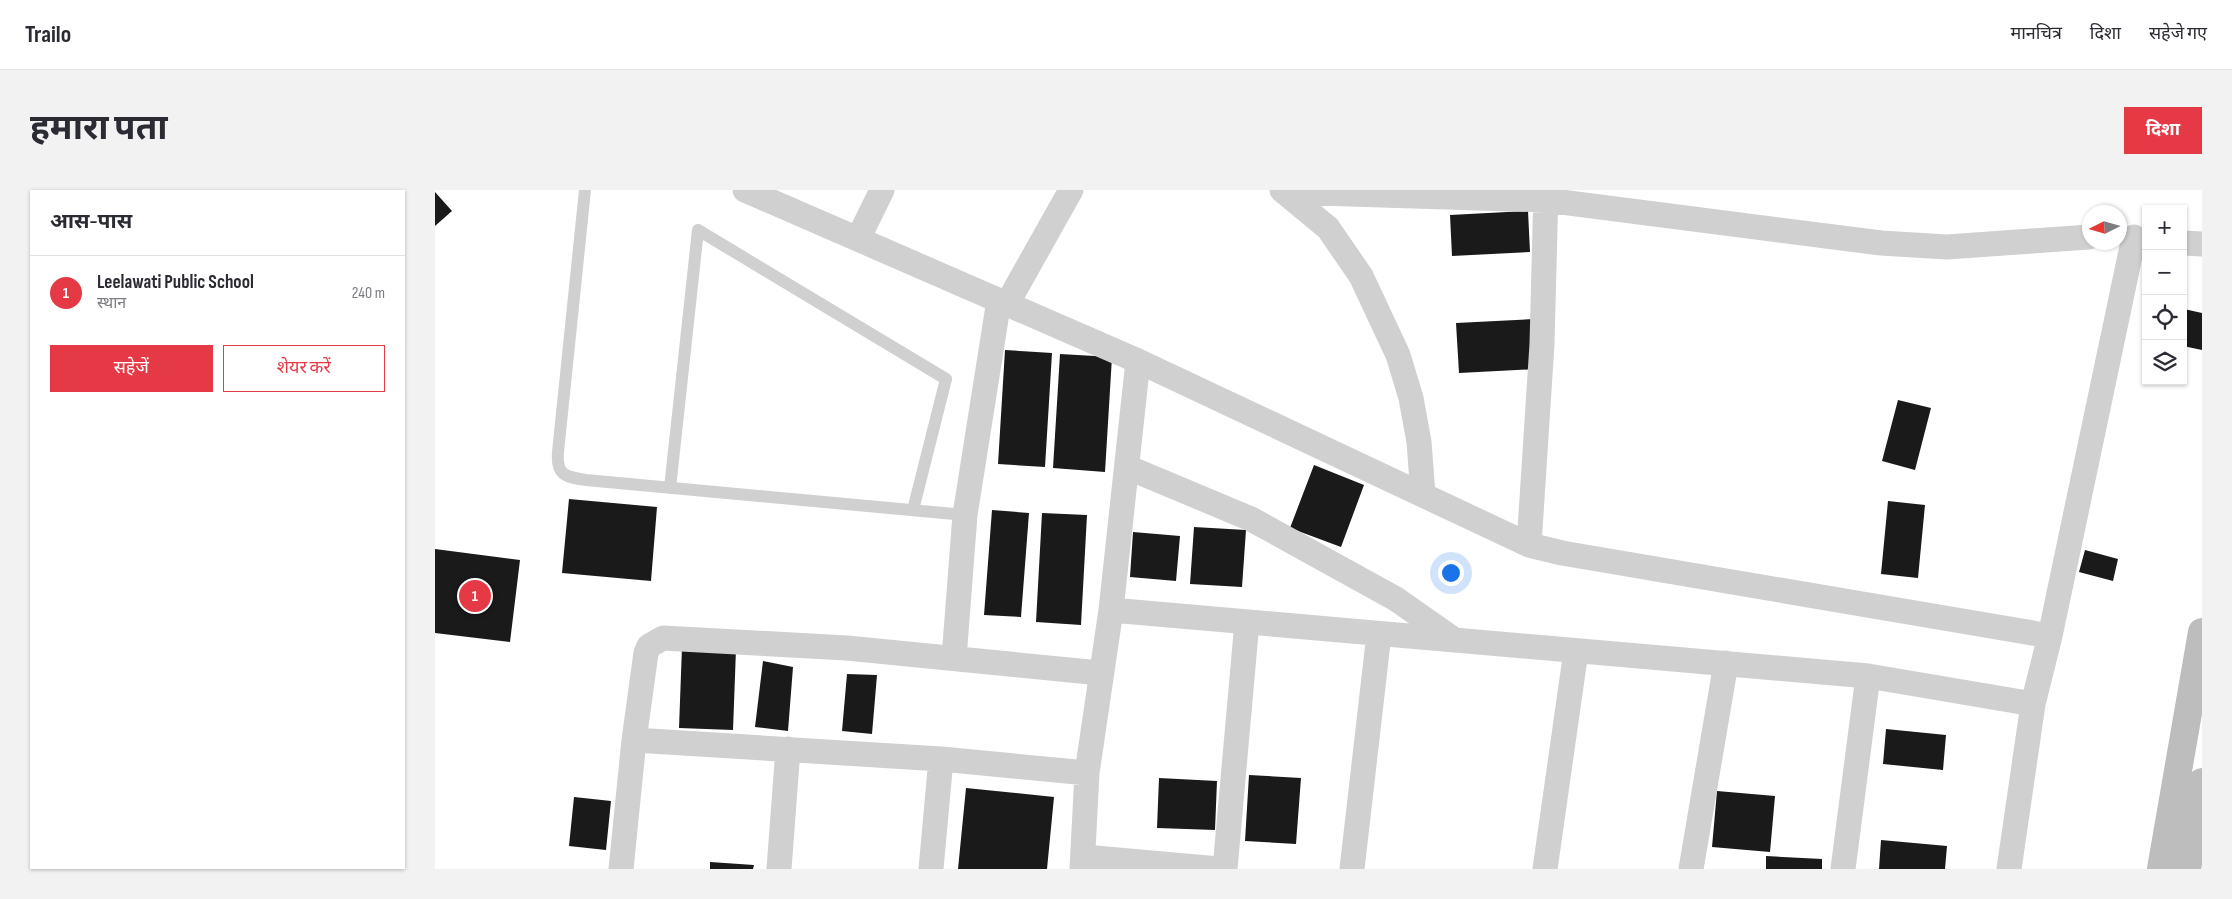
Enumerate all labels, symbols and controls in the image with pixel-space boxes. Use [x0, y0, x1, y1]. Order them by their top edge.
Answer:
text: Trailo [25, 20, 71, 49]
text: मानचित्र [2010, 23, 2062, 44]
text: दिशा [2090, 23, 2121, 44]
text: सहेजे गए [2149, 23, 2207, 44]
text: हमारा पता [30, 107, 168, 150]
button: दिशा [2124, 107, 2202, 154]
north arrow [2082, 205, 2127, 250]
map controls [2142, 205, 2187, 385]
button: + [2142, 205, 2187, 250]
text: आस-पास [50, 209, 132, 234]
button: − [2142, 250, 2187, 295]
text: Leelawati Public School [97, 271, 254, 294]
text: 1 [63, 284, 69, 303]
text: 240 m [352, 284, 385, 303]
text: स्थान [97, 294, 126, 313]
button: locate [2142, 295, 2187, 340]
button: layers [2142, 340, 2187, 385]
button: सहेजें [50, 345, 213, 392]
button: शेयर करें [223, 345, 385, 392]
your location [1438, 560, 1464, 586]
pin: 1 [459, 577, 491, 615]

